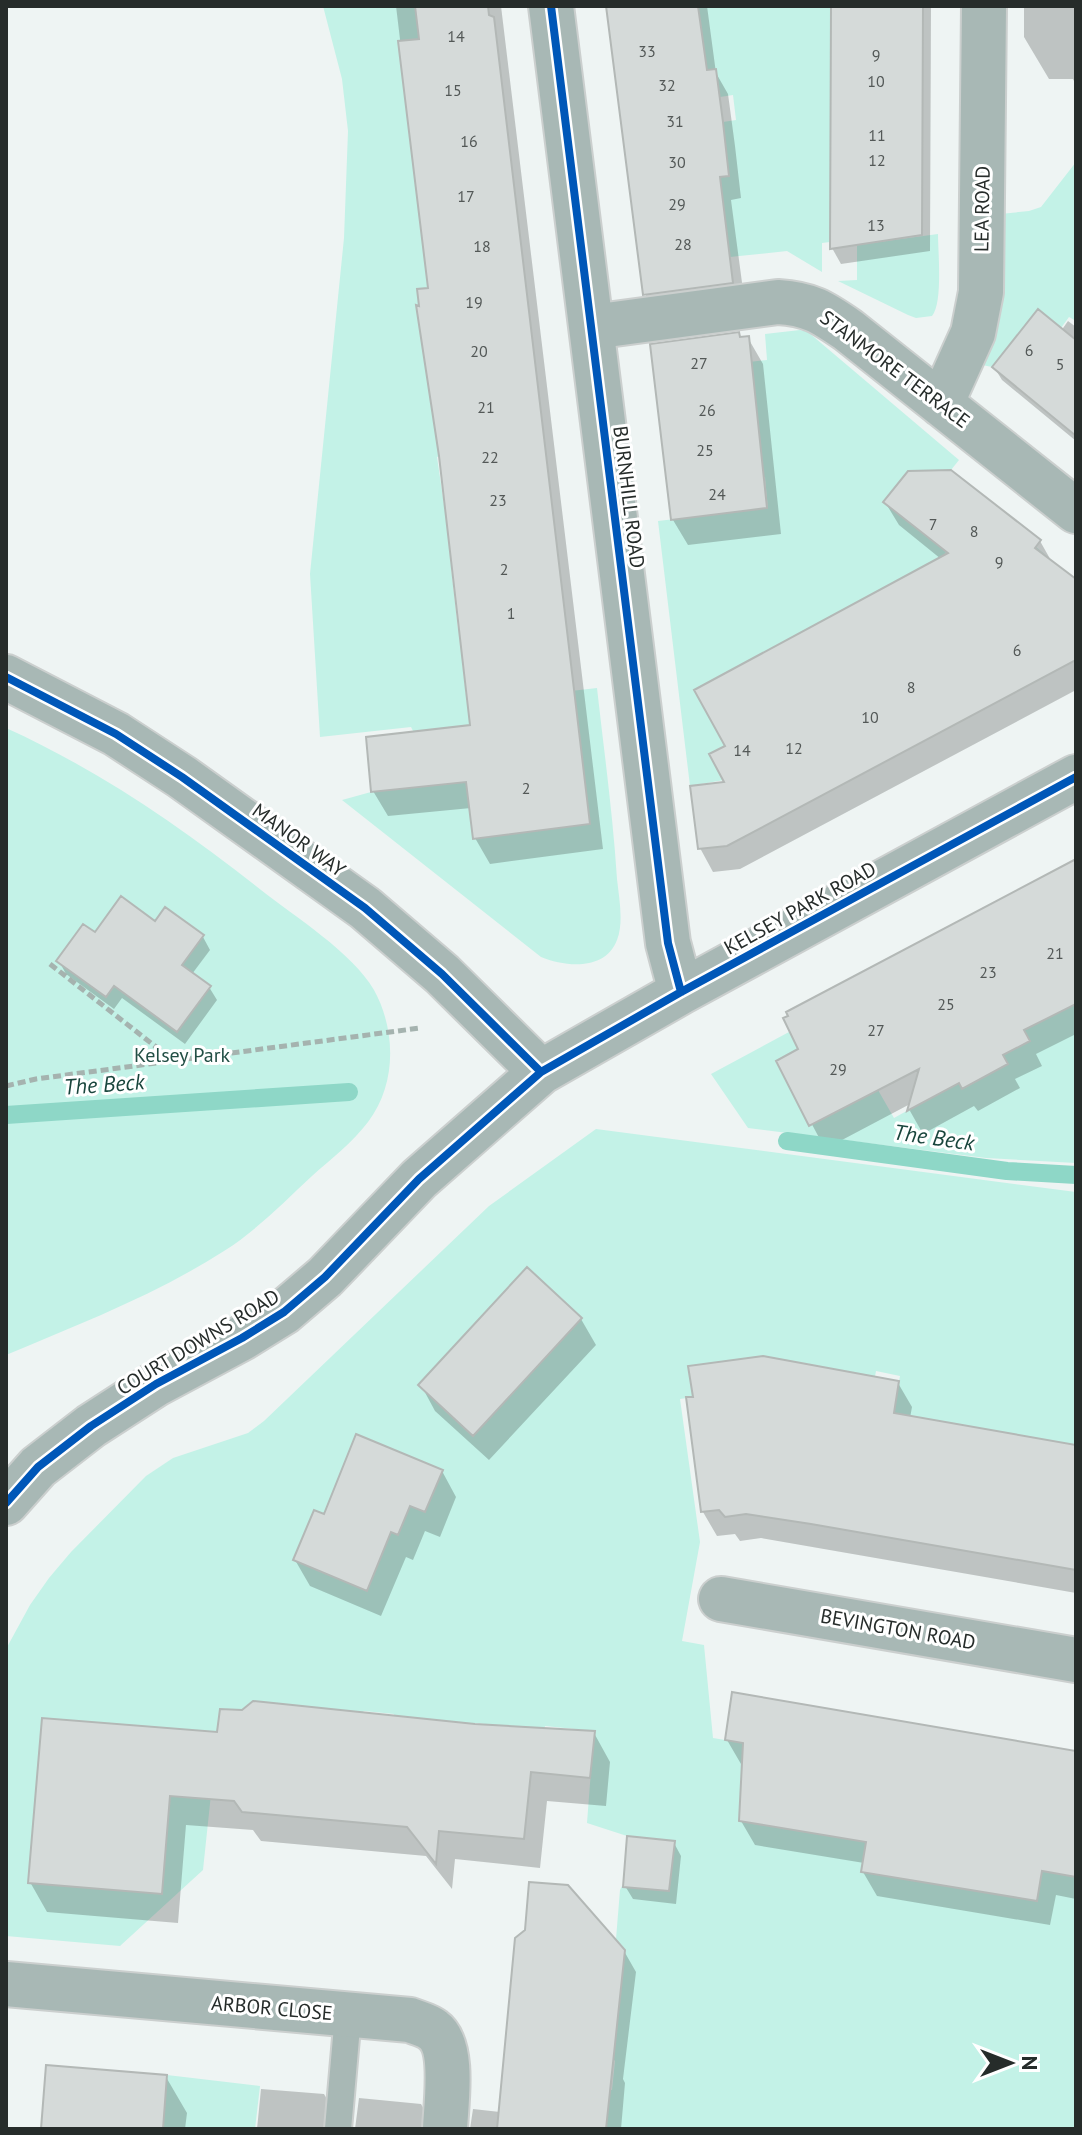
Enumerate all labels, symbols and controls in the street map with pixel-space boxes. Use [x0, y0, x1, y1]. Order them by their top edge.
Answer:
house number: 14 [447, 26, 465, 46]
house number: 33 [638, 41, 656, 61]
house number: 9 [872, 45, 880, 65]
house number: 10 [867, 71, 885, 91]
house number: 32 [658, 75, 676, 95]
house number: 15 [444, 80, 462, 100]
house number: 31 [666, 111, 684, 131]
house number: 11 [868, 125, 886, 145]
house number: 16 [460, 131, 478, 151]
house number: 12 [868, 150, 886, 170]
house number: 30 [668, 152, 686, 172]
street label: LEA ROAD [968, 166, 996, 252]
house number: 17 [457, 186, 475, 206]
house number: 29 [668, 194, 686, 214]
house number: 13 [867, 215, 885, 235]
house number: 28 [674, 234, 692, 254]
house number: 18 [473, 236, 491, 256]
house number: 19 [465, 292, 483, 312]
street label: STANMORE TERRACE [815, 304, 975, 434]
house number: 6 [1025, 340, 1033, 360]
house number: 20 [470, 341, 488, 361]
house number: 27 [690, 353, 708, 373]
house number: 5 [1056, 354, 1064, 374]
house number: 21 [477, 397, 495, 417]
house number: 26 [698, 400, 716, 420]
street label: BURNHILL ROAD [607, 424, 651, 570]
house number: 25 [696, 440, 714, 460]
house number: 22 [481, 447, 499, 467]
house number: 24 [708, 484, 726, 504]
house number: 23 [489, 490, 507, 510]
house number: 7 [929, 514, 937, 534]
house number: 8 [970, 521, 978, 541]
house number: 9 [995, 552, 1003, 572]
house number: 2 [500, 559, 508, 579]
house number: 1 [507, 603, 515, 623]
house number: 6 [1013, 640, 1021, 660]
house number: 8 [907, 677, 915, 697]
house number: 10 [861, 707, 879, 727]
house number: 12 [785, 738, 803, 758]
house number: 14 [733, 740, 751, 760]
house number: 2 [522, 778, 530, 798]
street label: MANOR WAY [247, 797, 351, 883]
street label: KELSEY PARK ROAD [719, 855, 881, 961]
house number: 21 [1046, 943, 1064, 963]
house number: 23 [979, 962, 997, 982]
house number: 25 [937, 994, 955, 1014]
house number: 27 [867, 1020, 885, 1040]
park label: Kelsey Park [134, 1042, 230, 1068]
house number: 29 [829, 1059, 847, 1079]
water label: The Beck [63, 1067, 146, 1101]
water label: The Beck [892, 1118, 977, 1157]
street label: COURT DOWNS ROAD [112, 1283, 284, 1401]
street label: BEVINGTON ROAD [818, 1603, 978, 1655]
street label: ARBOR CLOSE [210, 1990, 334, 2026]
north arrow [970, 2023, 1050, 2103]
text: N [1016, 2056, 1044, 2070]

